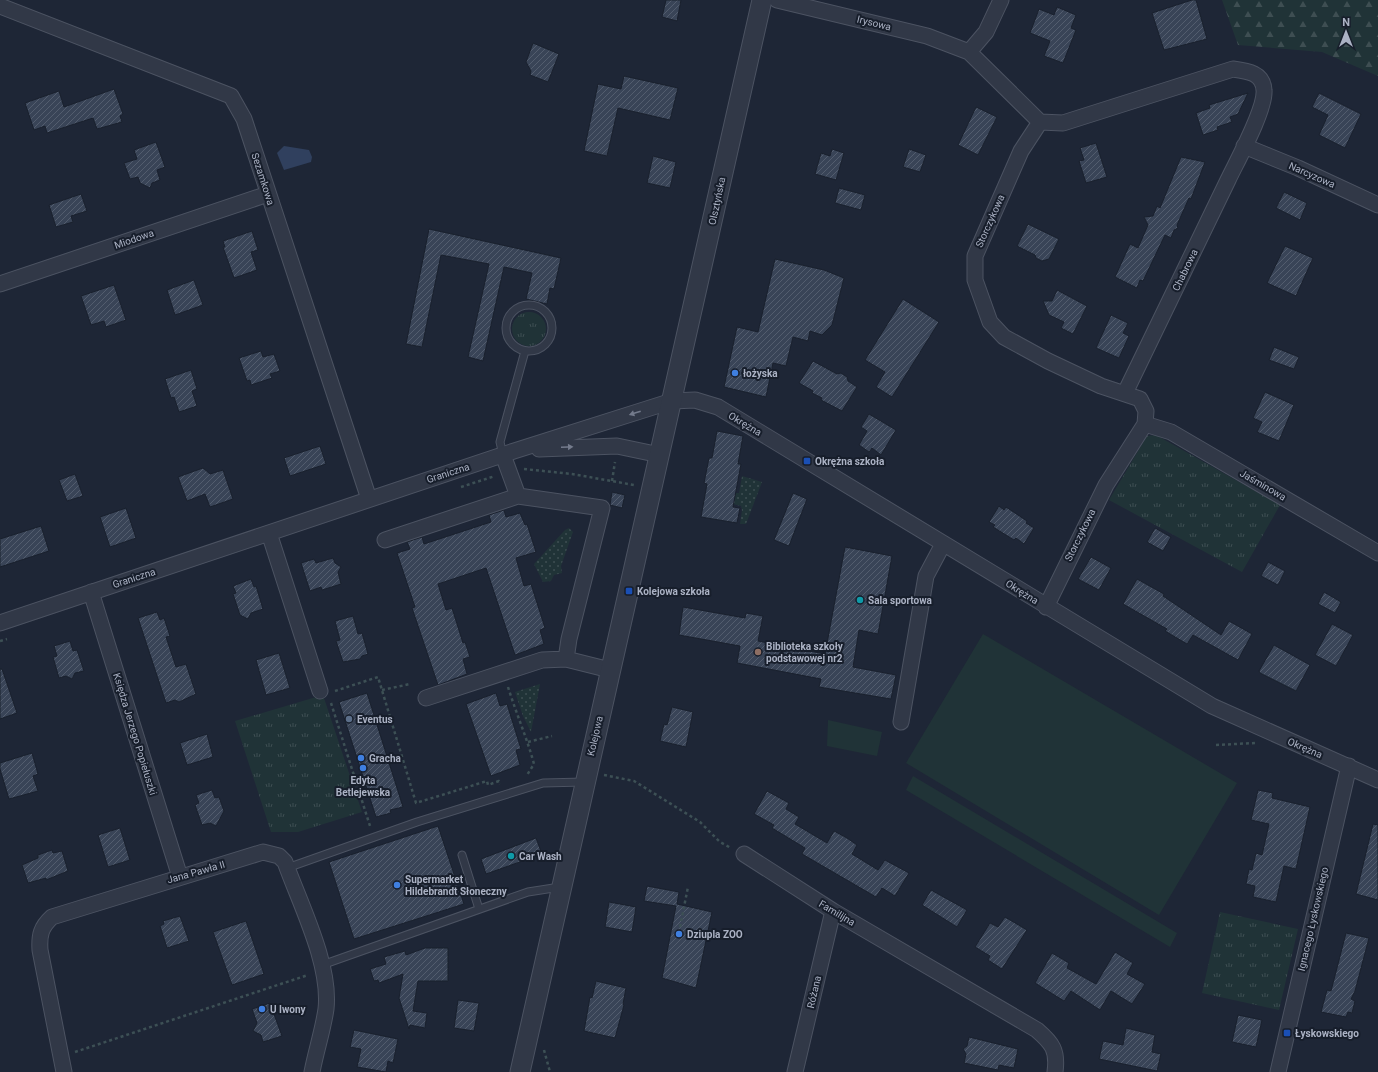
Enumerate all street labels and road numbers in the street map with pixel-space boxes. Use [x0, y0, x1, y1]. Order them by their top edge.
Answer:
street label: Irysowa [856, 13, 892, 33]
street label: Sezamkowa [249, 152, 277, 206]
street label: Narcyzowa [1287, 160, 1337, 190]
street label: Olsztyńska [707, 176, 727, 226]
street label: Storczykowa [973, 193, 1007, 249]
street label: Miodowa [113, 227, 155, 251]
street label: Chabrowa [1170, 247, 1200, 293]
street label: Okrężna [727, 410, 763, 438]
street label: Graniczna [425, 461, 471, 485]
street label: Jaśminowa [1238, 467, 1288, 503]
street label: Storczykowa [1063, 507, 1097, 563]
street label: Graniczna [111, 566, 157, 590]
street label: Okrężna [1004, 578, 1040, 606]
street label: Księdza Jerzego Popiełuszki [111, 672, 159, 796]
street label: Kolejowa [585, 715, 605, 757]
street label: Okrężna [1286, 736, 1324, 760]
street label: Jana Pawła II [166, 858, 226, 886]
street label: Ignacego Łyskowskiego [1296, 866, 1330, 972]
street label: Familijna [817, 898, 857, 928]
street label: Różana [805, 975, 823, 1009]

